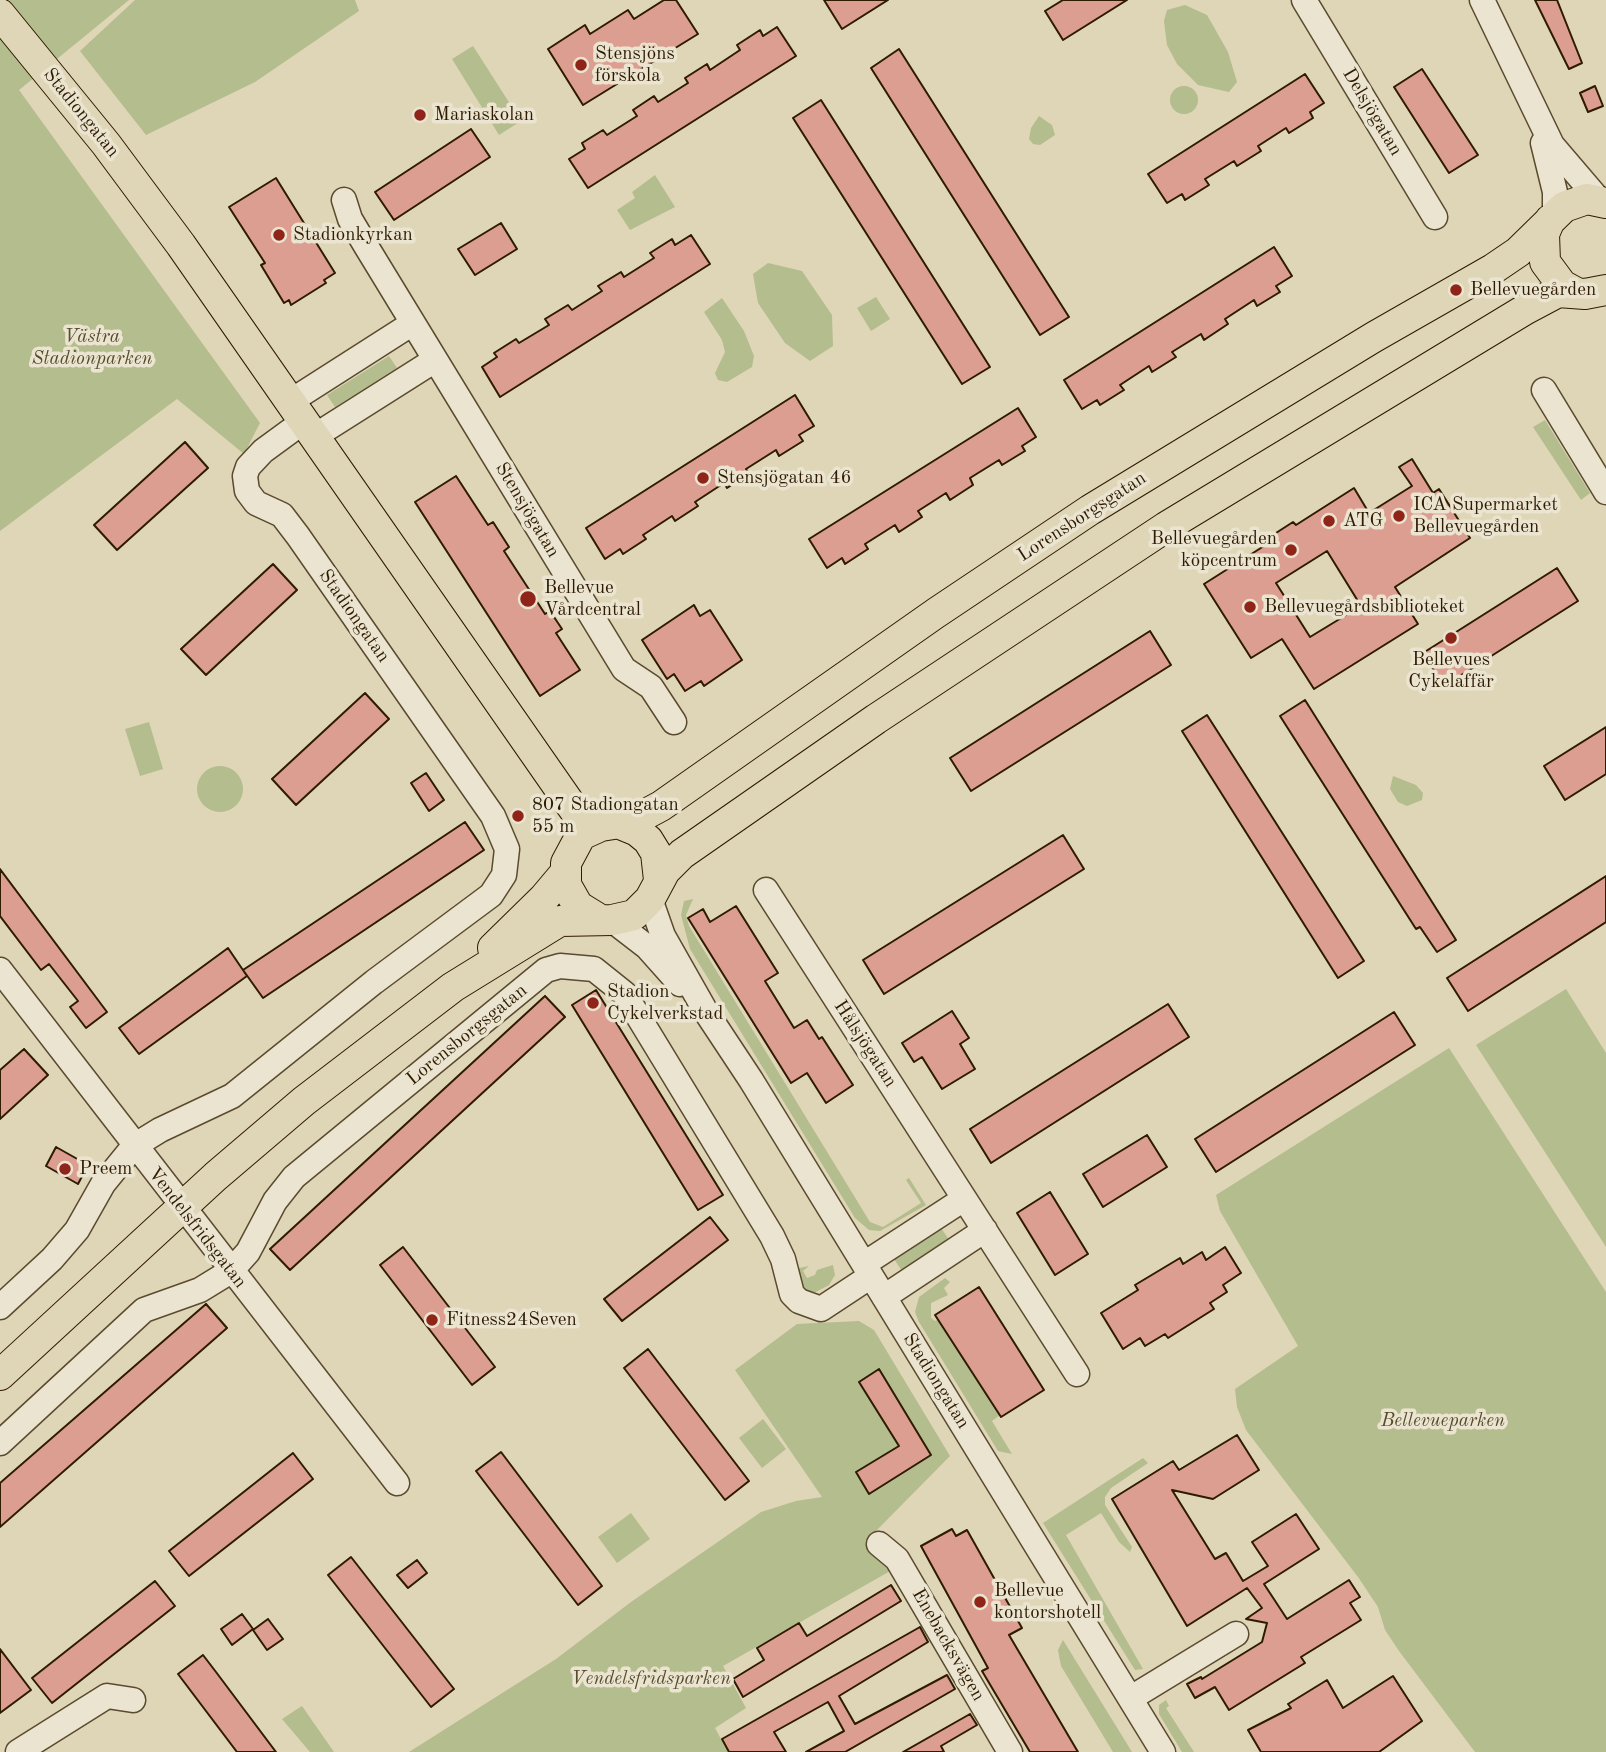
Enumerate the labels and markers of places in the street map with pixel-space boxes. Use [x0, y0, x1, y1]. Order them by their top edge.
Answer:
place label: Stensjöns förskola [595, 43, 675, 87]
marker: Stensjöns förskola [573, 57, 589, 73]
place label: Mariaskolan [434, 104, 534, 126]
marker: Mariaskolan [412, 107, 428, 123]
place label: Stadionkyrkan [293, 224, 413, 246]
marker: Stadionkyrkan [271, 227, 287, 243]
place label: Bellevuegården [1470, 279, 1596, 301]
marker: Bellevuegården [1448, 282, 1464, 298]
place label: Stensjögatan 46 [717, 467, 851, 489]
marker: Stensjögatan 46 [695, 470, 711, 486]
place label: ICA Supermarket Bellevuegården [1413, 494, 1558, 538]
marker: ICA Supermarket Bellevuegården [1391, 508, 1407, 524]
place label: ATG [1343, 510, 1383, 532]
marker: ATG [1321, 513, 1337, 529]
place label: Bellevuegården köpcentrum [1151, 528, 1277, 572]
marker: Bellevuegården köpcentrum [1283, 542, 1299, 558]
place label: Bellevue Vårdcentral [544, 577, 641, 621]
marker: Bellevue Vårdcentral [518, 589, 538, 609]
place label: Bellevuegårdsbiblioteket [1264, 596, 1464, 618]
marker: Bellevuegårdsbiblioteket [1242, 599, 1258, 615]
marker: Bellevues Cykelaffär [1443, 630, 1459, 646]
place label: Bellevues Cykelaffär [1408, 649, 1494, 693]
place label: 807 Stadiongatan 55 m [532, 794, 679, 838]
marker: 807 Stadiongatan 55 m [510, 808, 526, 824]
place label: Stadion Cykelverkstad [607, 981, 723, 1025]
marker: Stadion Cykelverkstad [585, 995, 601, 1011]
place label: Preem [79, 1158, 132, 1180]
marker: Preem [57, 1161, 73, 1177]
place label: Fitness24Seven [446, 1309, 577, 1331]
marker: Fitness24Seven [424, 1312, 440, 1328]
place label: Bellevue kontorshotell [994, 1580, 1101, 1624]
marker: Bellevue kontorshotell [972, 1594, 988, 1610]

